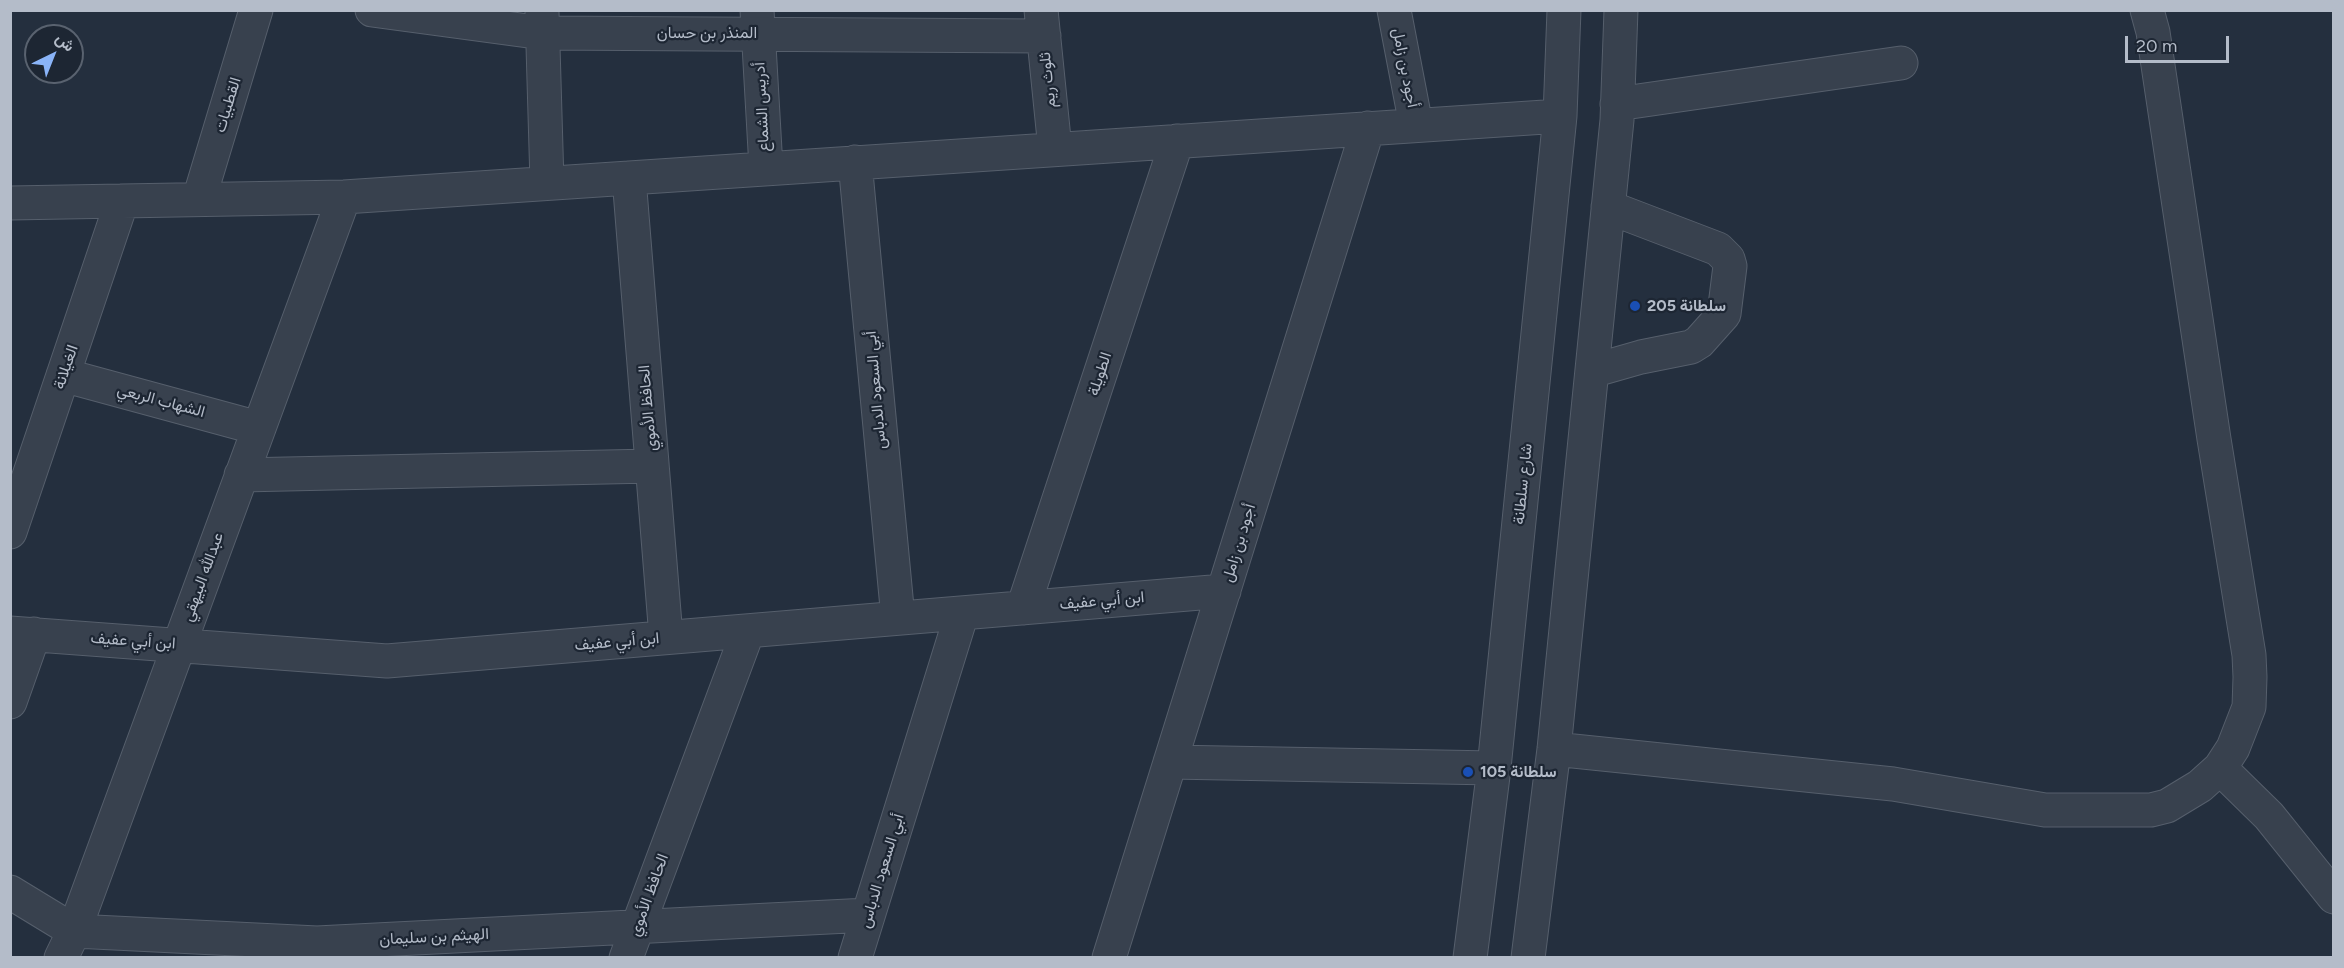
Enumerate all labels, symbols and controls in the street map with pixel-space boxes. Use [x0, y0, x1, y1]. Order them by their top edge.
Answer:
street label: المنذر بن حسان [657, 23, 757, 43]
north arrow [24, 24, 84, 84]
scale bar [2128, 24, 2232, 62]
street label: أجود بن زامل [1388, 27, 1422, 109]
text: ش [52, 28, 79, 55]
text: 20 m [2136, 35, 2177, 57]
street label: ثلوث ريم [1036, 51, 1060, 109]
street label: أدريس الشماع [750, 62, 774, 152]
street label: القطبيات [211, 75, 245, 135]
place label: سلطانة 205 [1647, 296, 1726, 316]
marker: سلطانة 205 [1628, 299, 1642, 313]
street label: أبي السعود الدباس [861, 330, 891, 450]
street label: الغيلانة [49, 342, 83, 392]
street label: الطويلة [1084, 350, 1116, 398]
street label: الحافظ الأموي [635, 364, 661, 452]
street label: الشهاب الربعي [115, 380, 207, 422]
street label: شارع سلطانة [1509, 442, 1537, 526]
street label: أجود بن زامل [1218, 502, 1260, 584]
street label: عبدالله البيهقي [178, 530, 228, 624]
street label: ابن أبي عفيف [1059, 588, 1145, 614]
street label: ابن أبي عفيف [90, 628, 176, 654]
street label: ابن أبي عفيف [574, 629, 660, 655]
place label: سلطانة 105 [1480, 762, 1557, 782]
marker: سلطانة 105 [1461, 765, 1475, 779]
street label: أبي السعود الدباس [855, 811, 909, 931]
street label: الحافظ الأموي [625, 851, 673, 939]
street label: الهيثم بن سليمان [379, 925, 489, 949]

